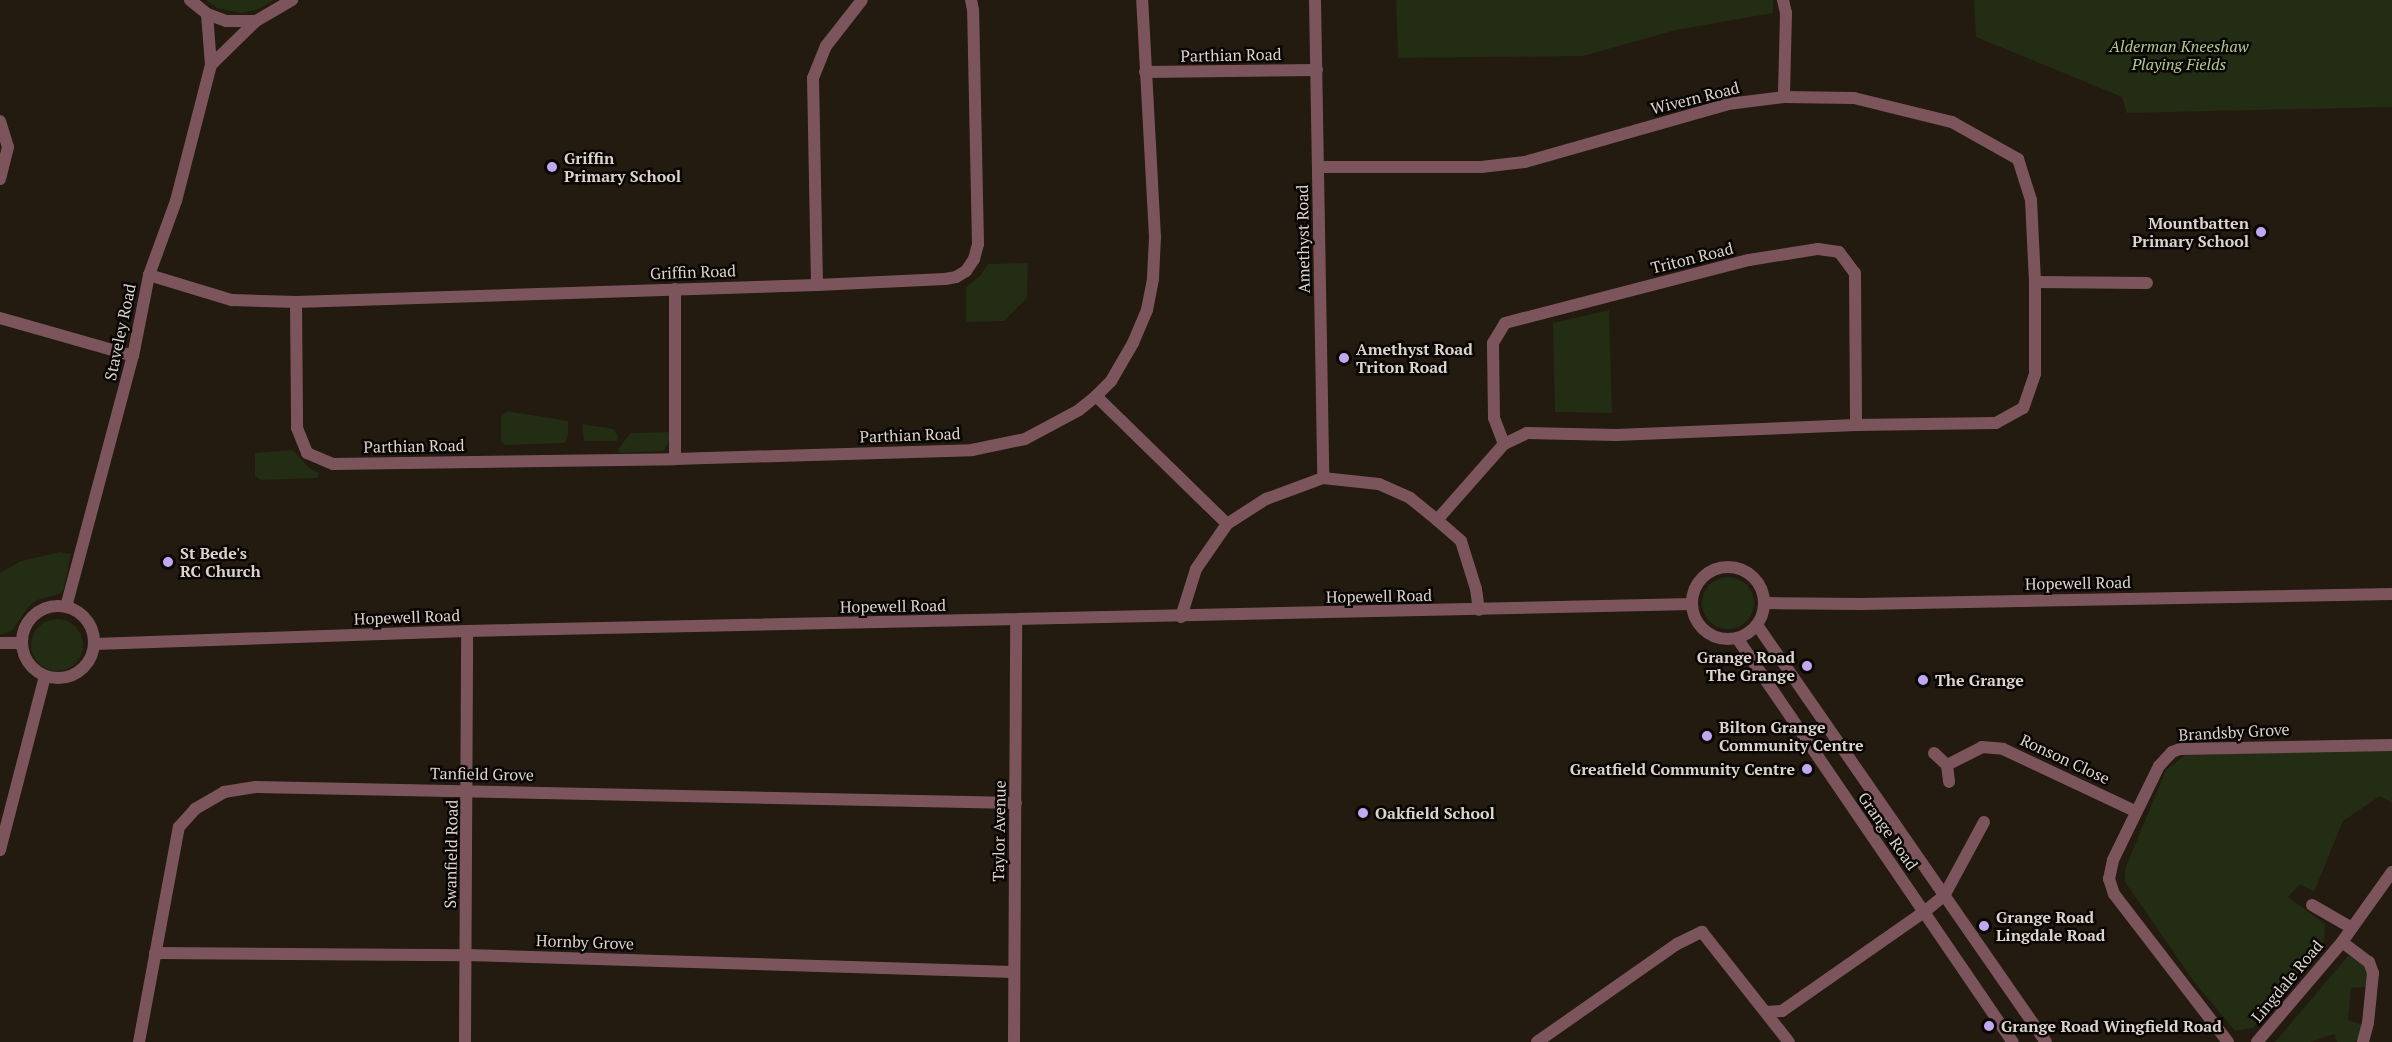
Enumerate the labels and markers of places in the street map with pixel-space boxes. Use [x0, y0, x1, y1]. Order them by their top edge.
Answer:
place label: Griffin Primary School [564, 148, 681, 186]
marker: Griffin Primary School [545, 160, 559, 174]
place label: Mountbatten Primary School [2132, 213, 2249, 251]
marker: Mountbatten Primary School [2254, 225, 2268, 239]
place label: Amethyst Road Triton Road [1356, 339, 1473, 377]
marker: Amethyst Road Triton Road [1337, 351, 1351, 365]
place label: St Bede's RC Church [180, 543, 261, 581]
marker: St Bede's RC Church [161, 555, 175, 569]
place label: Grange Road The Grange [1697, 647, 1795, 685]
marker: Grange Road The Grange [1800, 659, 1814, 673]
place label: The Grange [1935, 670, 2024, 690]
marker: The Grange [1916, 673, 1930, 687]
place label: Bilton Grange Community Centre [1719, 717, 1864, 755]
marker: Bilton Grange Community Centre [1700, 729, 1714, 743]
place label: Greatfield Community Centre [1570, 759, 1795, 779]
marker: Greatfield Community Centre [1800, 762, 1814, 776]
place label: Oakfield School [1375, 803, 1495, 823]
marker: Oakfield School [1356, 806, 1370, 820]
place label: Grange Road Lingdale Road [1996, 907, 2105, 945]
marker: Grange Road Lingdale Road [1977, 919, 1991, 933]
place label: Grange Road Wingfield Road [2001, 1016, 2222, 1036]
marker: Grange Road Wingfield Road [1982, 1019, 1996, 1033]

